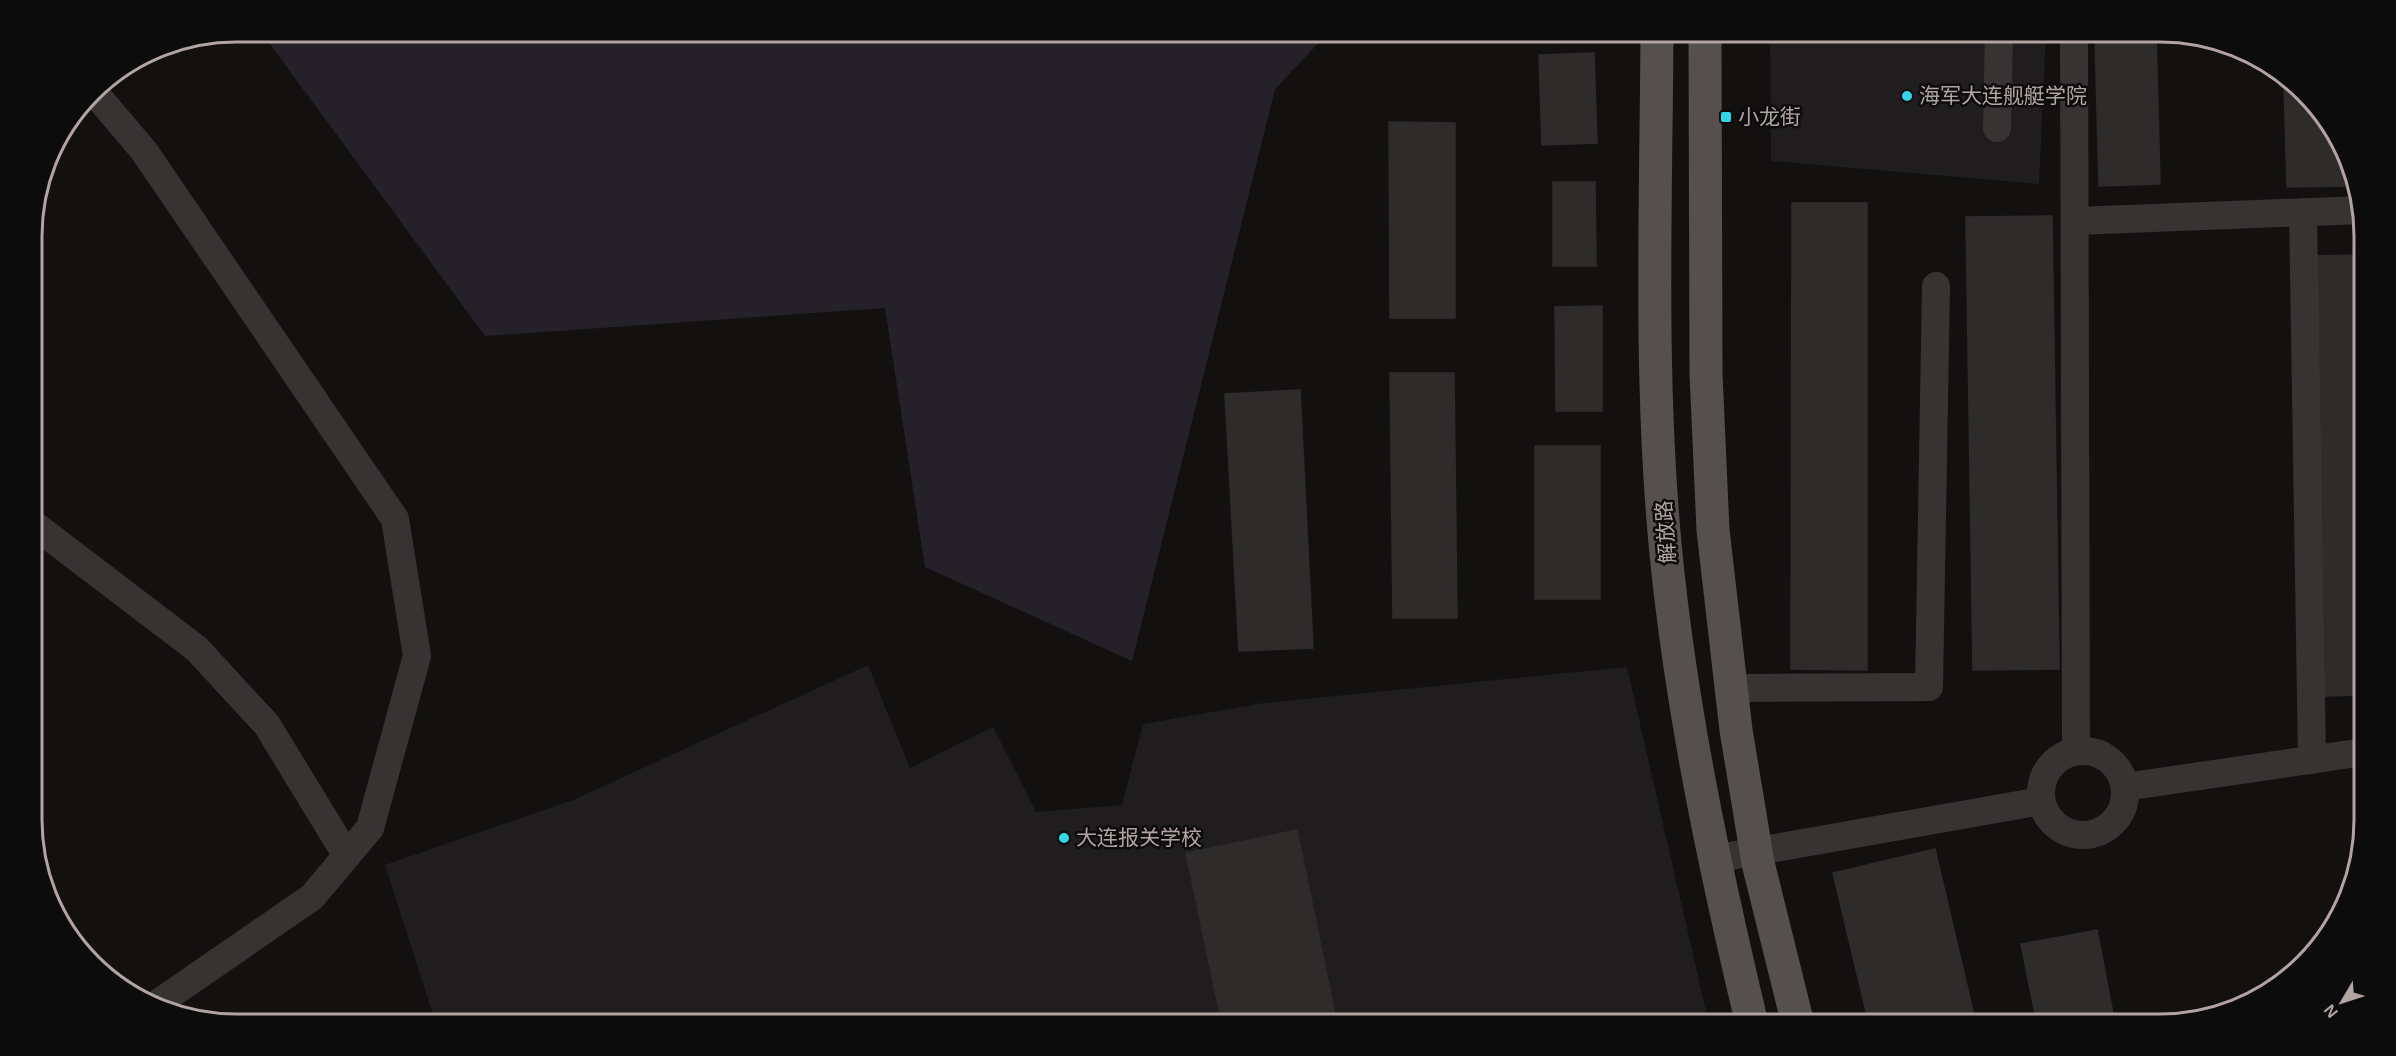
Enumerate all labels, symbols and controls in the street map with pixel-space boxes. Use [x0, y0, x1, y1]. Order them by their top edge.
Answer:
place label: 海军大连舰艇学院 [1919, 84, 2087, 107]
marker: 海军大连舰艇学院 [1900, 89, 1914, 103]
place label: 小龙街 [1738, 105, 1801, 128]
marker: 小龙街 [1719, 110, 1733, 124]
street label: 解放路 [1652, 500, 1679, 564]
place label: 大连报关学校 [1076, 826, 1202, 849]
marker: 大连报关学校 [1057, 831, 1071, 845]
north arrow [2312, 972, 2372, 1032]
text: N [2320, 1001, 2341, 1021]

